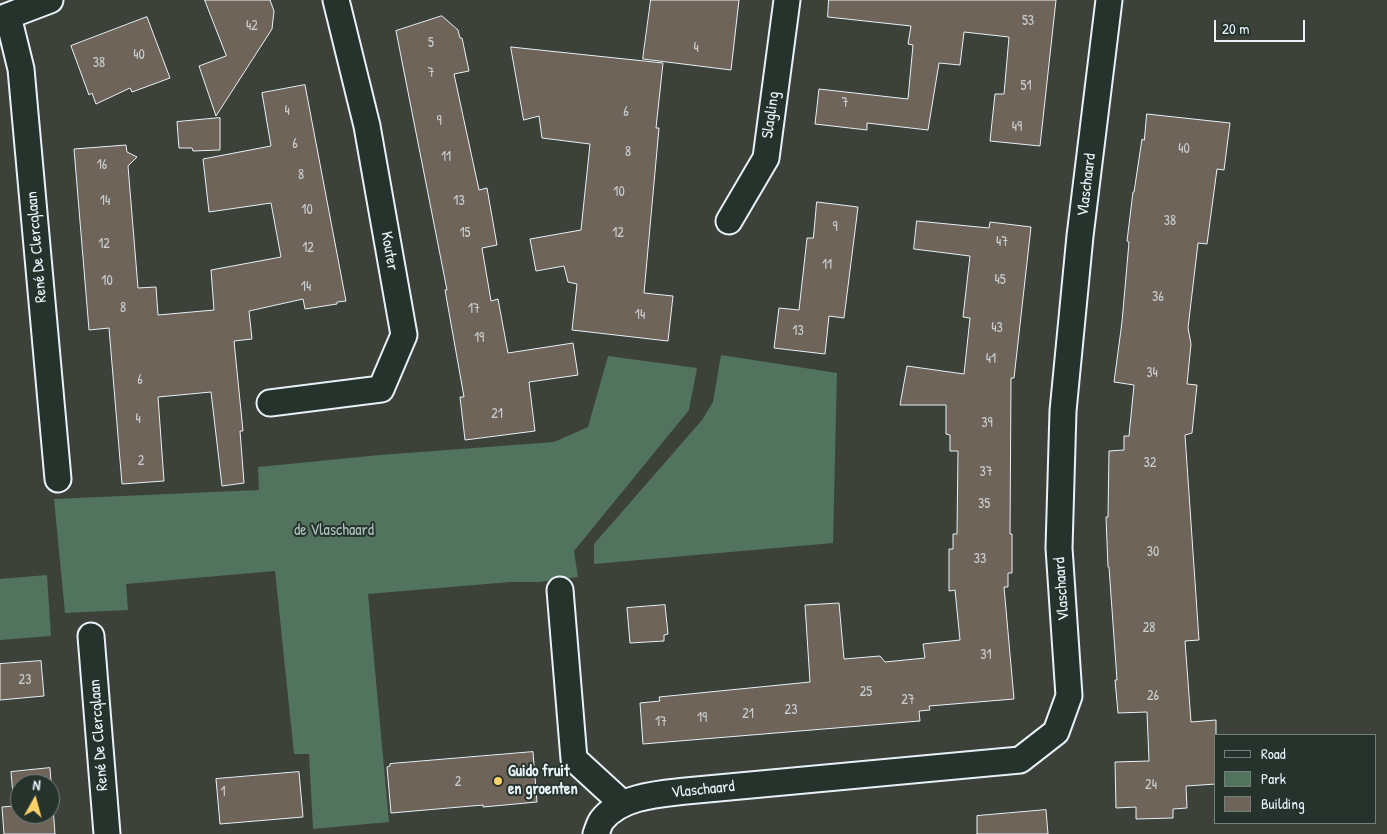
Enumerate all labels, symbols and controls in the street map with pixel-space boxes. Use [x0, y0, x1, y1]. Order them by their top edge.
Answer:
scale bar [1217, 10, 1308, 42]
house number: 53 [1022, 13, 1034, 29]
house number: 42 [246, 18, 258, 34]
text: 20 m [1222, 18, 1249, 39]
house number: 5 [428, 35, 434, 51]
house number: 4 [693, 40, 699, 56]
house number: 40 [133, 47, 145, 63]
house number: 38 [93, 55, 105, 71]
house number: 7 [428, 65, 434, 81]
house number: 51 [1020, 78, 1032, 94]
street label: Slagling [758, 90, 784, 140]
house number: 7 [842, 95, 848, 111]
house number: 4 [284, 103, 290, 119]
house number: 6 [623, 104, 629, 120]
house number: 9 [436, 113, 442, 129]
house number: 49 [1012, 119, 1022, 135]
house number: 6 [292, 136, 298, 152]
house number: 40 [1178, 141, 1190, 157]
house number: 8 [625, 144, 631, 160]
house number: 11 [441, 149, 451, 165]
street label: Vlaschaard [1074, 152, 1100, 218]
house number: 16 [97, 157, 107, 173]
house number: 8 [298, 167, 304, 183]
house number: 10 [613, 184, 625, 200]
street label: René De Clercqlaan [23, 190, 51, 304]
house number: 14 [100, 193, 110, 209]
house number: 13 [453, 193, 465, 209]
house number: 10 [301, 202, 313, 218]
house number: 38 [1164, 213, 1176, 229]
house number: 9 [832, 219, 838, 235]
house number: 15 [459, 225, 471, 241]
house number: 12 [612, 225, 624, 241]
street label: Kouter [376, 230, 402, 272]
house number: 47 [996, 234, 1008, 250]
house number: 12 [98, 236, 110, 252]
house number: 12 [302, 240, 314, 256]
house number: 11 [822, 257, 832, 273]
house number: 45 [994, 272, 1006, 288]
house number: 10 [101, 273, 113, 289]
house number: 14 [301, 279, 311, 295]
house number: 36 [1152, 289, 1164, 305]
house number: 8 [120, 300, 126, 316]
house number: 17 [468, 301, 480, 317]
house number: 14 [635, 307, 645, 323]
house number: 43 [991, 320, 1003, 336]
house number: 13 [792, 323, 804, 339]
house number: 19 [474, 330, 484, 346]
house number: 41 [986, 351, 996, 367]
house number: 34 [1146, 365, 1158, 381]
house number: 6 [137, 372, 143, 388]
house number: 21 [491, 406, 503, 422]
house number: 4 [135, 411, 141, 427]
house number: 39 [981, 415, 993, 431]
house number: 2 [138, 453, 144, 469]
house number: 32 [1144, 455, 1156, 471]
house number: 37 [979, 464, 993, 480]
house number: 35 [978, 496, 990, 512]
park label: de Vlaschaard [294, 521, 374, 541]
house number: 30 [1147, 544, 1159, 560]
house number: 33 [974, 551, 986, 567]
street label: Vlaschaard [1050, 557, 1074, 621]
house number: 28 [1143, 620, 1155, 636]
house number: 31 [980, 647, 992, 663]
house number: 23 [19, 672, 31, 688]
street label: René De Clercqlaan [86, 679, 112, 791]
house number: 25 [860, 684, 872, 700]
house number: 26 [1147, 688, 1159, 704]
house number: 27 [901, 692, 915, 708]
house number: 23 [785, 702, 797, 718]
house number: 21 [742, 706, 754, 722]
house number: 19 [697, 710, 707, 726]
house number: 17 [655, 714, 667, 730]
legend [1214, 734, 1377, 824]
text: Road [1261, 743, 1286, 764]
place label: Guido fruit en groenten [508, 762, 578, 800]
text: Park [1261, 768, 1286, 789]
north arrow [10, 774, 60, 824]
house number: 2 [455, 774, 461, 790]
text: N [32, 775, 42, 794]
marker: Guido fruit en groenten [492, 775, 504, 787]
street label: Vlaschaard [670, 777, 736, 803]
house number: 24 [1145, 777, 1157, 793]
house number: 1 [220, 784, 226, 800]
text: Building [1261, 793, 1305, 814]

